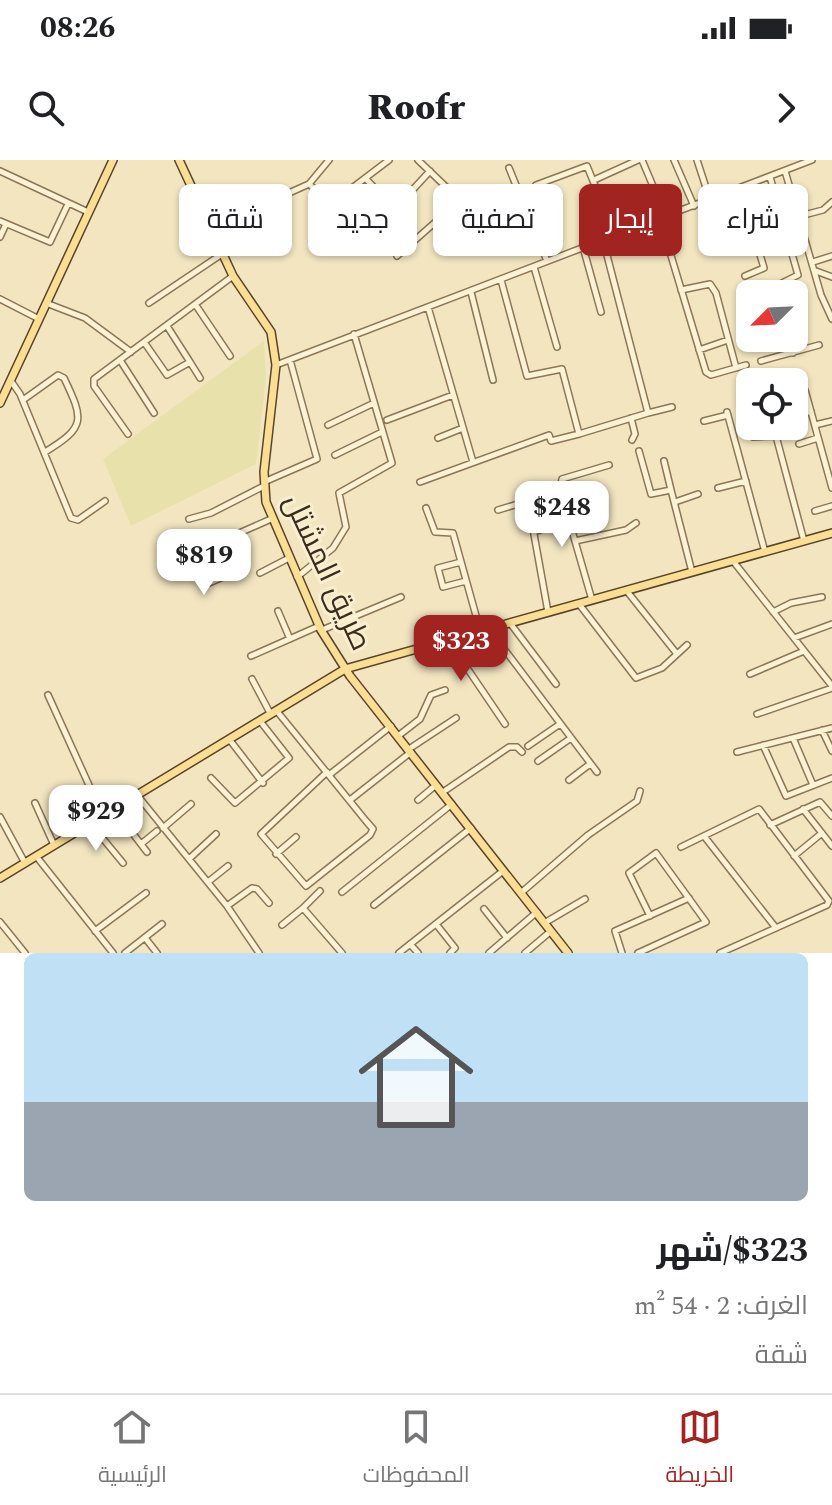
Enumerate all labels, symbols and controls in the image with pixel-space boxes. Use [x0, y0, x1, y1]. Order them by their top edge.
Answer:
text: 08:26 [40, 5, 115, 51]
text: Roofr [367, 81, 465, 136]
icon: search [24, 86, 68, 130]
icon: forward [764, 86, 808, 130]
chip: شقة [179, 184, 292, 256]
chip: جديد [308, 184, 417, 256]
chip: تصفية [433, 184, 563, 256]
chip: إيجار [579, 184, 682, 256]
chip: شراء [698, 184, 808, 256]
north arrow [736, 280, 808, 352]
map controls [736, 280, 808, 440]
button: locate [736, 368, 808, 440]
pin: $248 [515, 481, 609, 549]
street label: طريق المشتل [271, 486, 383, 658]
text: $248 [533, 487, 591, 527]
pin: $819 [157, 529, 251, 597]
text: $819 [175, 535, 233, 575]
pin: $323 [414, 615, 508, 683]
text: $323 [432, 621, 490, 661]
pin: $929 [49, 785, 143, 853]
text: $929 [67, 791, 125, 831]
icon: home [344, 1005, 488, 1149]
text: $323/شهر [657, 1225, 808, 1277]
text: الغرف: 2 · 54 m² [634, 1286, 808, 1326]
text: شقة [755, 1335, 808, 1375]
tab: الرئيسية [98, 1405, 167, 1495]
tab: المحفوظات [363, 1405, 470, 1495]
tab: الخريطة [665, 1405, 734, 1495]

